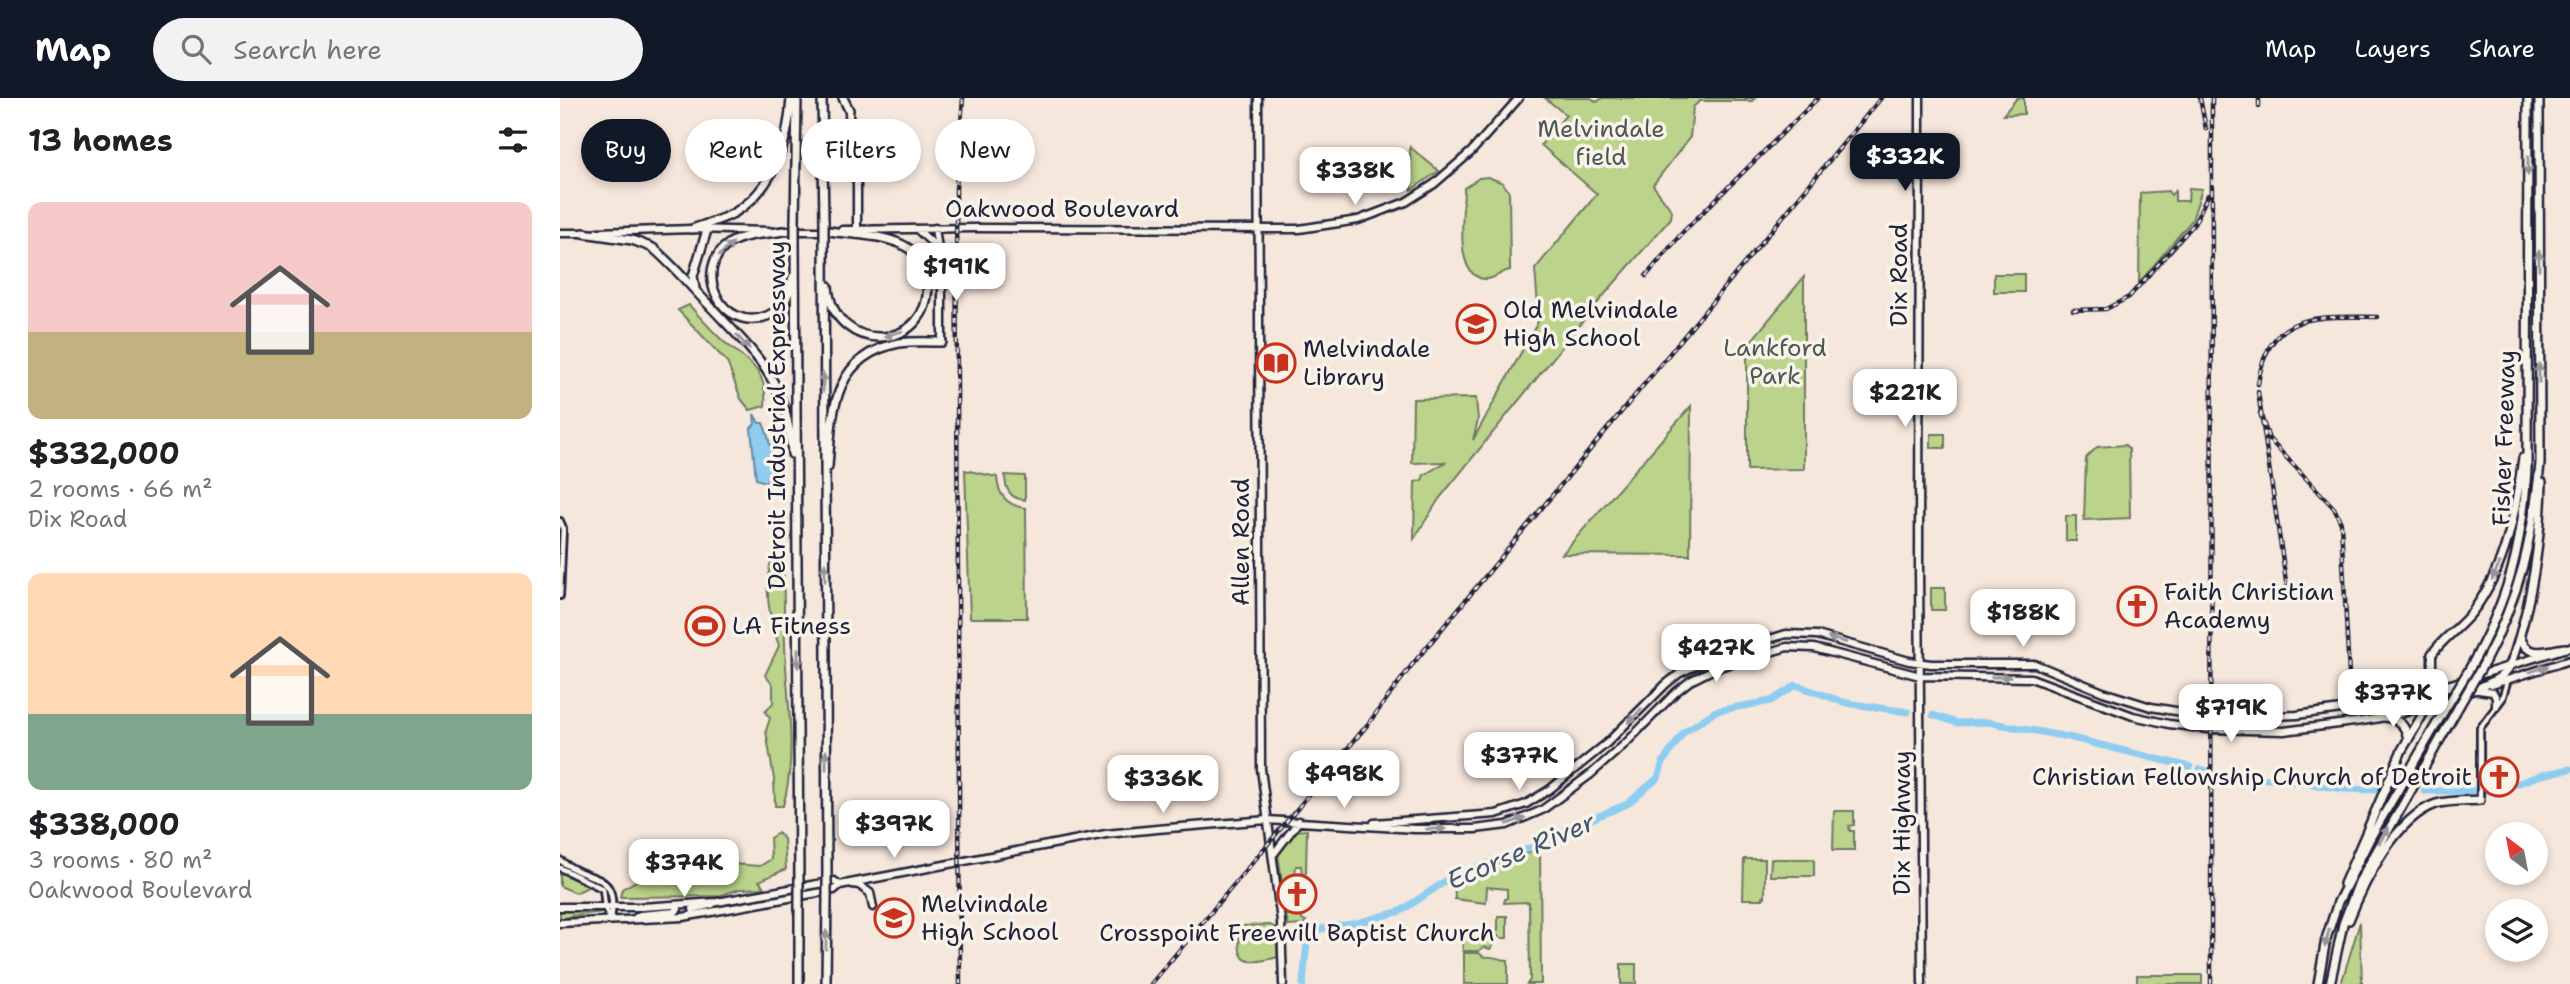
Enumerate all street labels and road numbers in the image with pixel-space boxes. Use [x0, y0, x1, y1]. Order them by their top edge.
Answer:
street label: Oakwood Boulevard [945, 193, 1179, 225]
street label: Dix Road [1883, 223, 1915, 327]
street label: Detroit Industrial Expressway [761, 241, 793, 589]
street label: Fisher Freeway [2485, 349, 2523, 527]
street label: Allen Road [1225, 478, 1257, 606]
street label: Dix Highway [1886, 750, 1918, 896]

